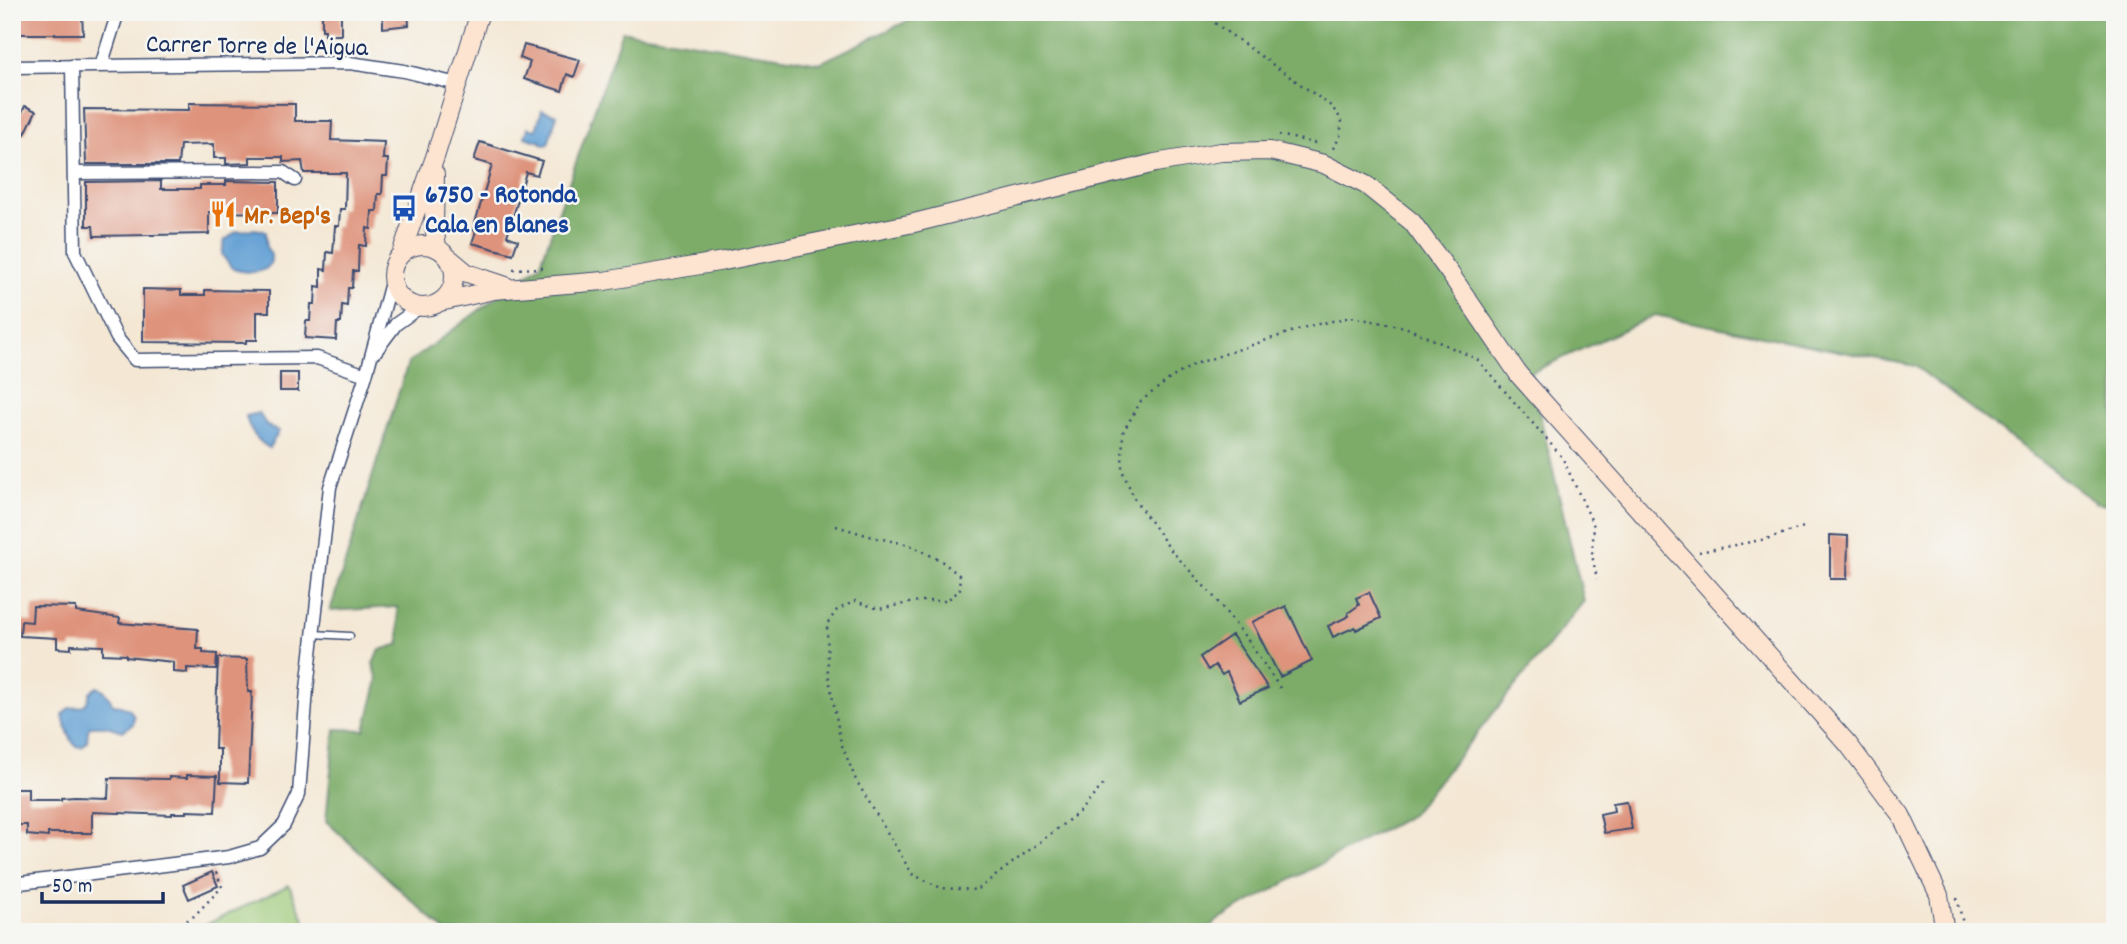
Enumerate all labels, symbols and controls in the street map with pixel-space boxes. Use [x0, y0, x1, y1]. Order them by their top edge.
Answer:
street label: Carrer Torre de l'Aigua [145, 27, 369, 68]
place label: 6750 - Rotonda Cala en Blanes [425, 178, 577, 245]
bus stop icon: 6750 - Rotonda Cala en Blanes [389, 193, 419, 223]
restaurant icon: Mr. Bep's [208, 199, 238, 229]
place label: Mr. Bep's [244, 199, 331, 236]
scale bar [42, 860, 163, 904]
text: 50 m [52, 873, 92, 903]

